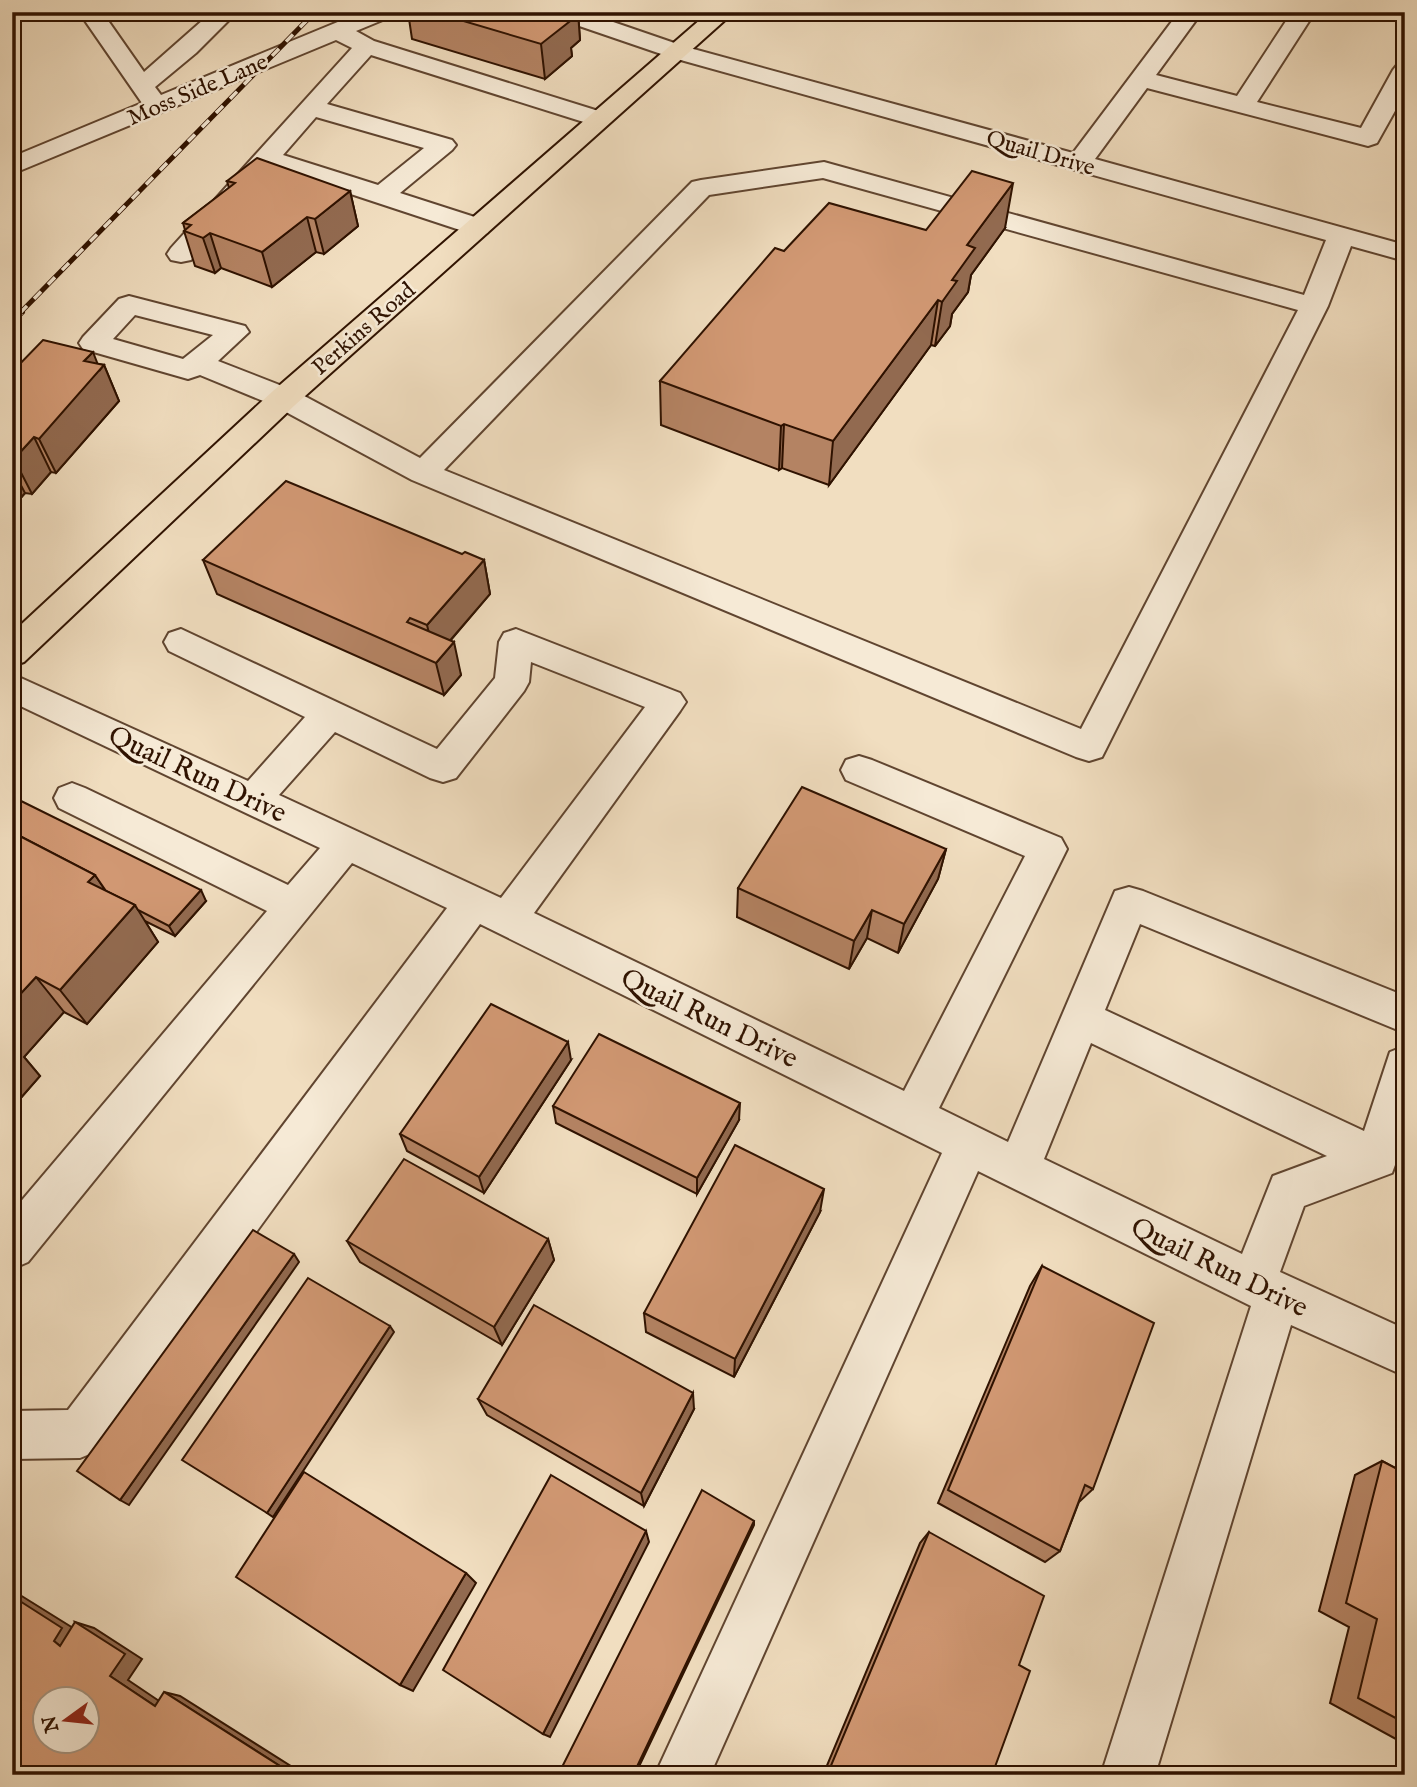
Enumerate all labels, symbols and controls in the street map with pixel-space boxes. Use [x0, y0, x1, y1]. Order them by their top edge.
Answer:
street label: Moss Side Lane [123, 48, 272, 133]
street label: Quail Drive [983, 124, 1098, 183]
street label: Perkins Road [306, 276, 422, 382]
street label: Quail Run Drive [102, 719, 292, 832]
street label: Quail Run Drive [615, 961, 803, 1077]
street label: Quail Run Drive [1125, 1210, 1313, 1326]
north arrow [32, 1686, 102, 1756]
text: N [38, 1712, 65, 1736]

